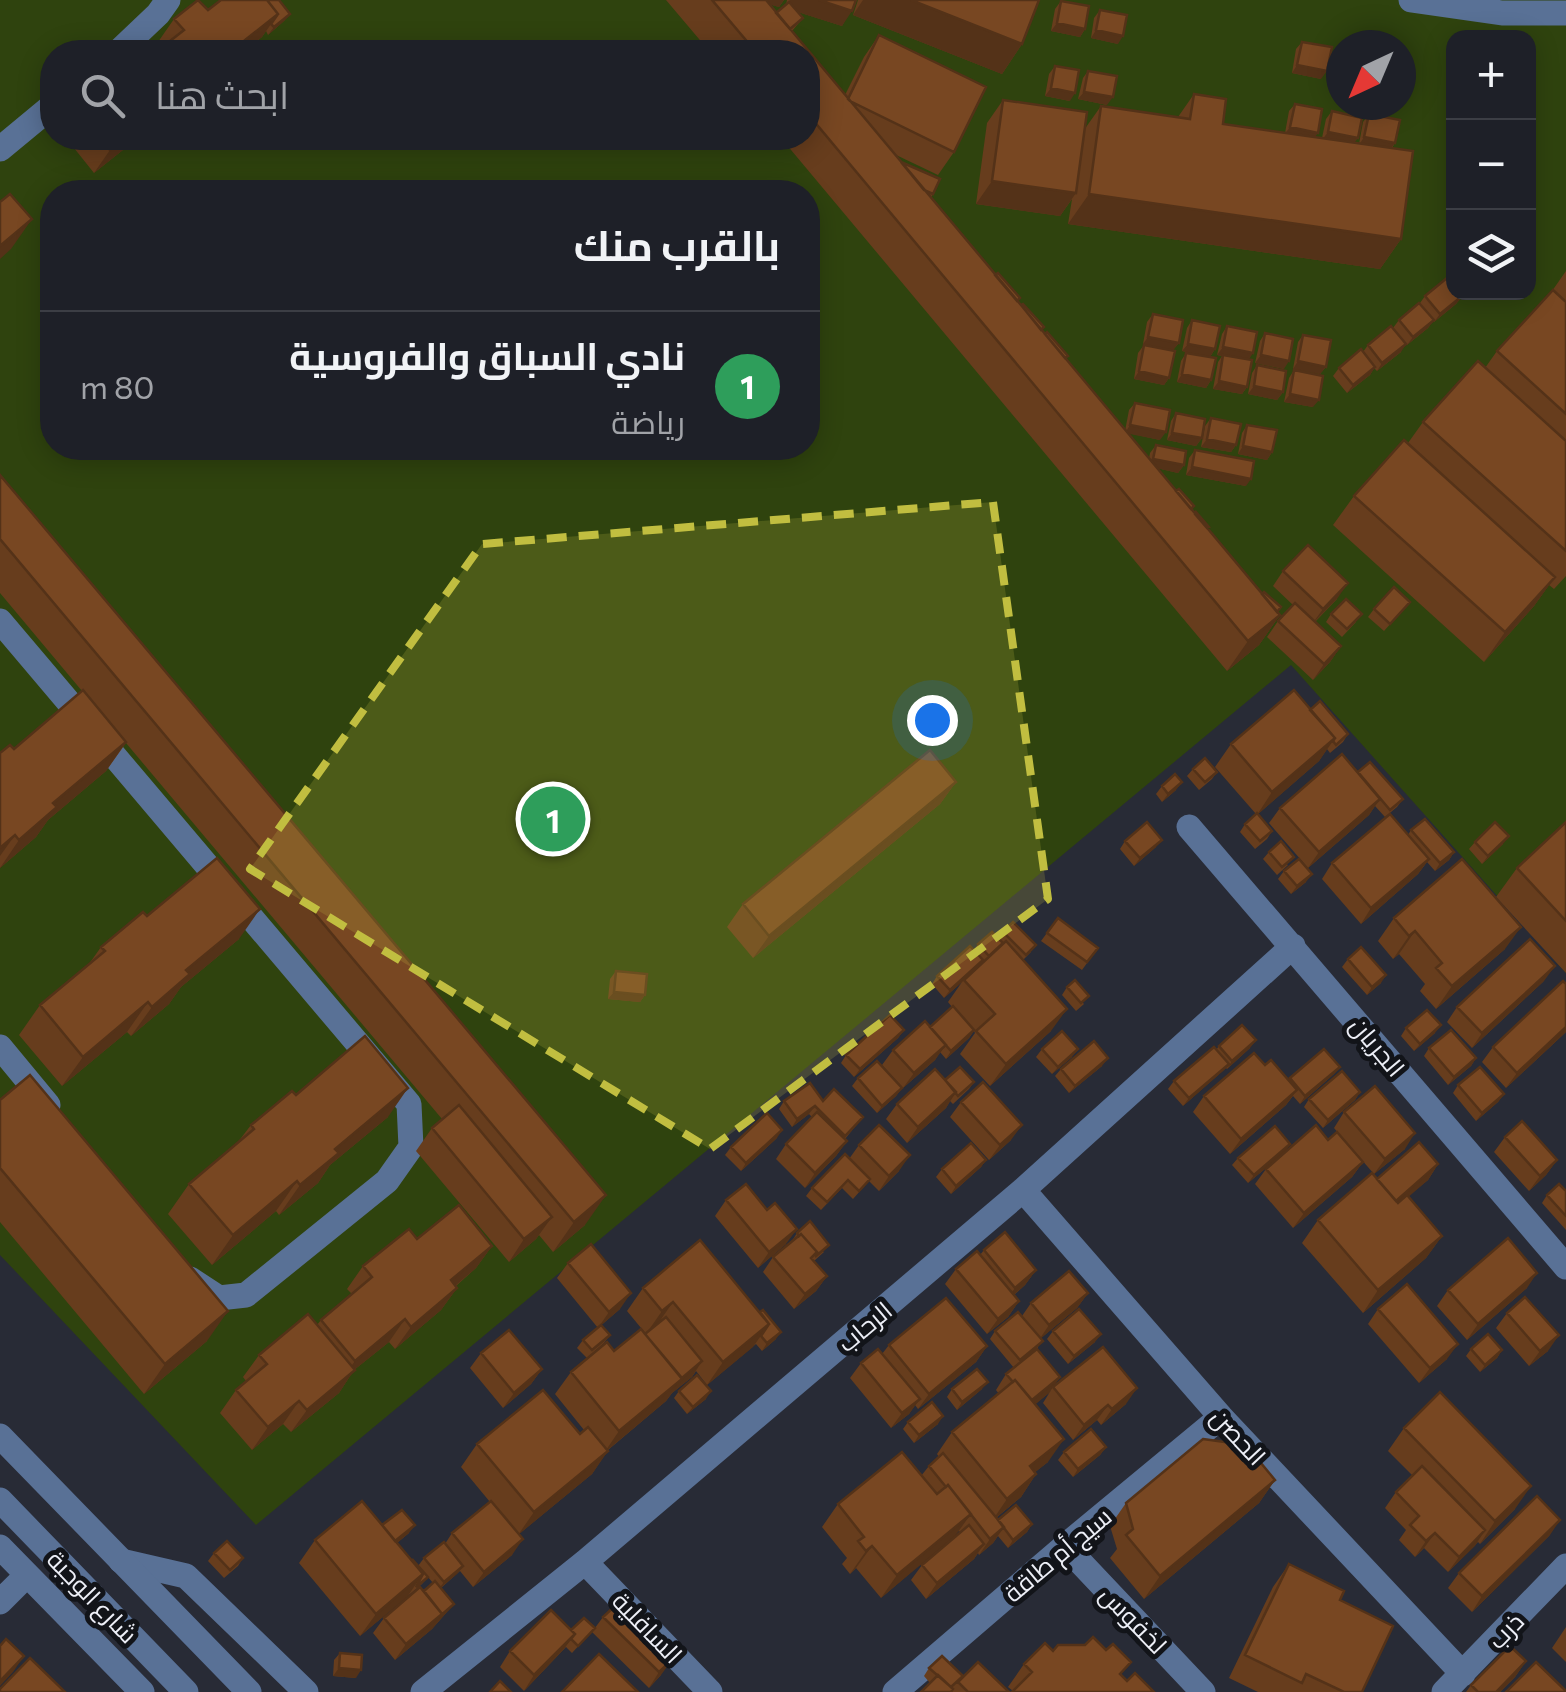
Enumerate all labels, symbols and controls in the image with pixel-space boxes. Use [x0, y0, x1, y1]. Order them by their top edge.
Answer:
north arrow [1326, 30, 1416, 120]
map controls [1446, 30, 1536, 300]
button: + [1446, 30, 1536, 120]
search box [40, 40, 820, 150]
icon: search [75, 68, 130, 123]
text: ابحث هنا [155, 70, 289, 117]
button: − [1446, 120, 1536, 210]
button: layers [1446, 210, 1536, 300]
text: بالقرب منك [574, 218, 780, 270]
text: نادي السباق والفروسية [289, 331, 685, 378]
text: 80 m [80, 366, 154, 406]
text: 1 [740, 366, 755, 406]
text: رياضة [611, 401, 685, 441]
your location [907, 695, 958, 746]
pin: 1 [520, 782, 586, 856]
street label: الجريان [1344, 1010, 1412, 1083]
street label: الرحاب [831, 1295, 898, 1358]
street label: الحصن [1205, 1401, 1273, 1471]
street label: سيج أم طاقة [997, 1500, 1119, 1611]
street label: شارع الوجبة [39, 1544, 144, 1651]
street label: لخفوس [1094, 1579, 1173, 1660]
street label: السافلية [607, 1585, 689, 1669]
street label: ذرب [1481, 1606, 1530, 1655]

